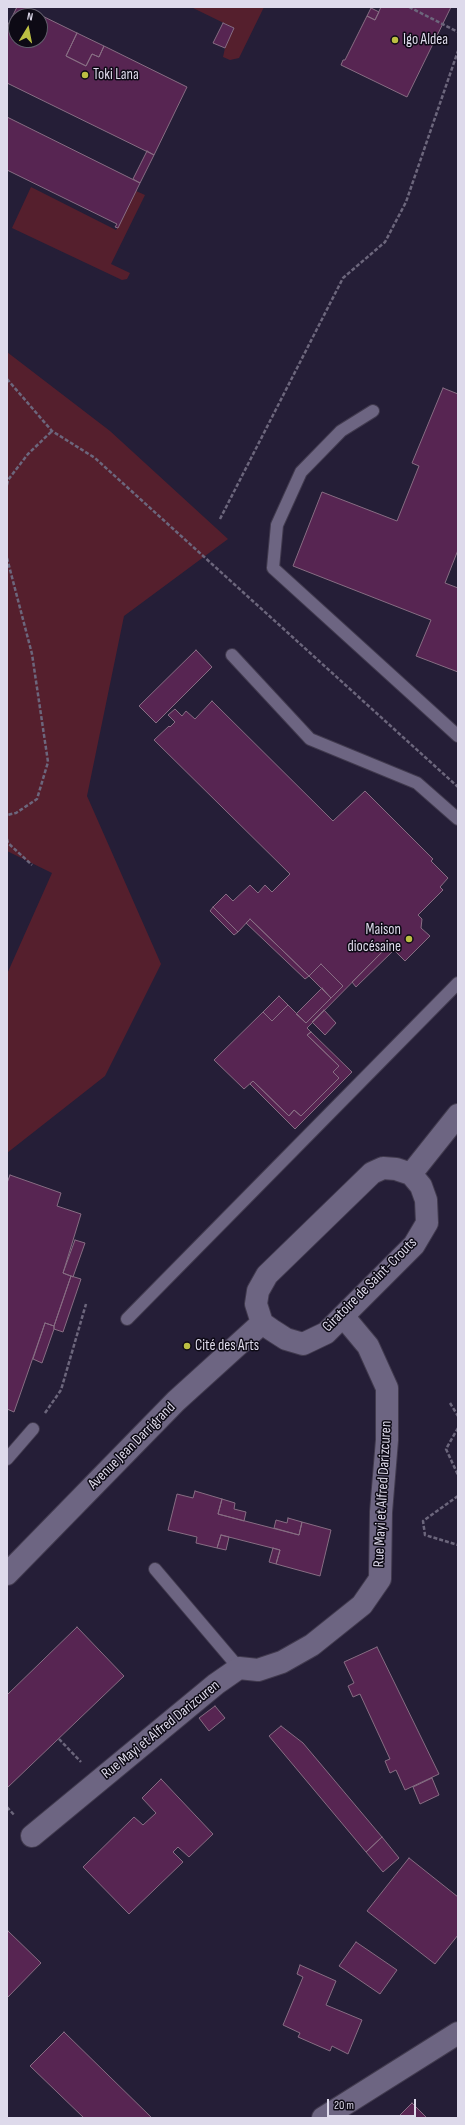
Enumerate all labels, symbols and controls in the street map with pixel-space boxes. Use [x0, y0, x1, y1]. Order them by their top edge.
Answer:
north arrow [8, 8, 48, 48]
text: N [26, 10, 34, 24]
place label: Igo Aldea [403, 31, 448, 49]
marker: Igo Aldea [390, 35, 400, 45]
place label: Toki Lana [93, 66, 139, 84]
marker: Toki Lana [80, 70, 90, 80]
place label: Maison diocésaine [347, 921, 401, 956]
marker: Maison diocésaine [404, 934, 414, 944]
street label: Giratoire de Saint-Crouts [319, 1234, 421, 1336]
place label: Cité des Arts [195, 1337, 259, 1355]
marker: Cité des Arts [182, 1341, 192, 1351]
street label: Avenue Jean Darrigrand [85, 1399, 179, 1493]
street label: Rue Mayi et Alfred Darizcuren [370, 1420, 396, 1568]
street label: Rue Mayi et Alfred Darizcuren [98, 1677, 224, 1783]
scale bar [329, 2091, 418, 2117]
text: 20 m [334, 2098, 354, 2113]

